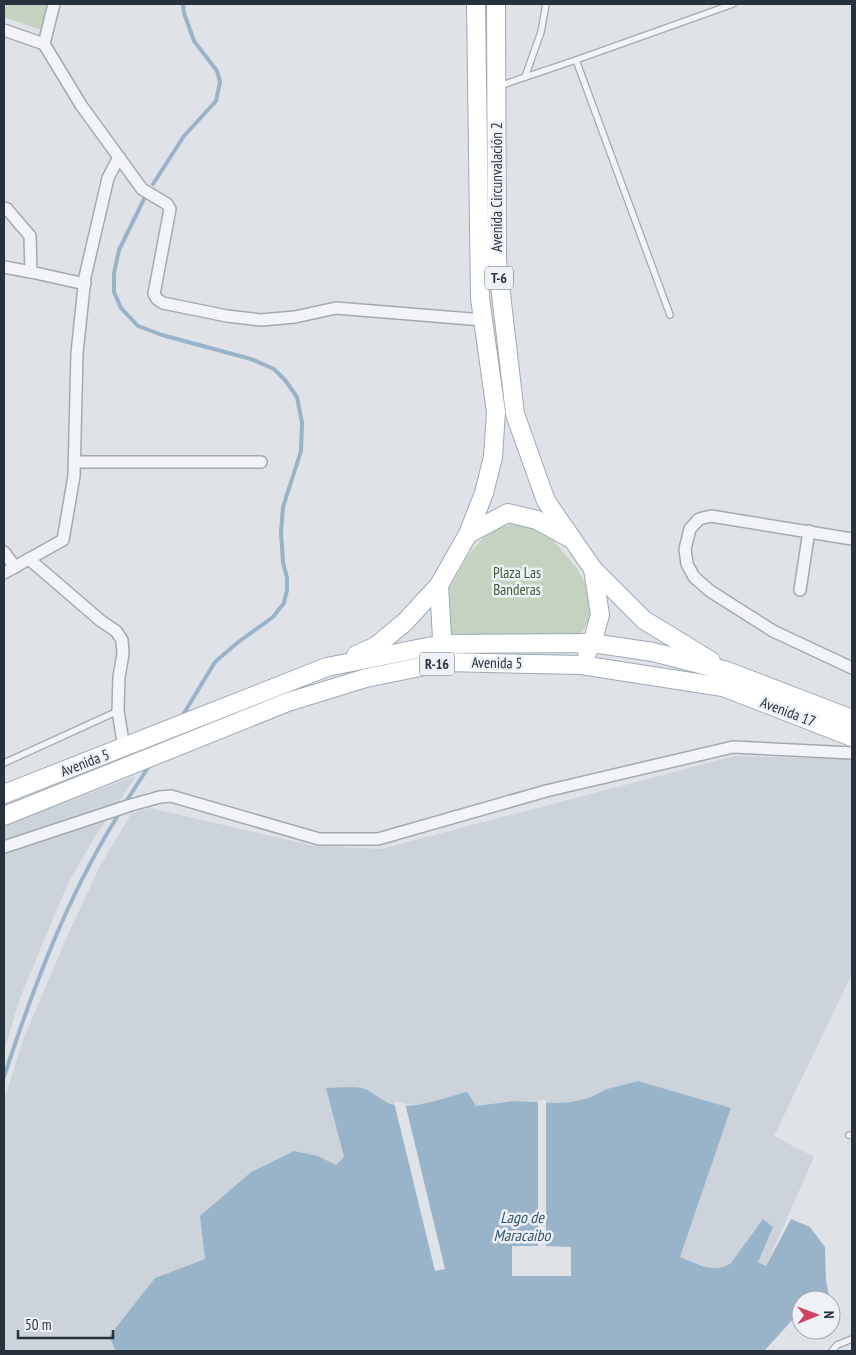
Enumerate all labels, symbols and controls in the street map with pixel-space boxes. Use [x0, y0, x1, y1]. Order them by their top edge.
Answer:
street label: Avenida Circunvalación 2 [487, 122, 506, 252]
road number: T-6 [485, 266, 513, 290]
park label: Plaza Las Banderas [493, 563, 541, 599]
road number: R-16 [420, 652, 454, 676]
street label: Avenida 5 [471, 653, 523, 672]
street label: Avenida 17 [758, 692, 819, 731]
street label: Avenida 5 [58, 745, 112, 781]
water label: Lago de Maracaibo [494, 1207, 551, 1245]
north arrow [791, 1290, 841, 1340]
scale bar [18, 1308, 112, 1340]
text: N [820, 1311, 838, 1319]
text: 50 m [25, 1315, 51, 1334]

